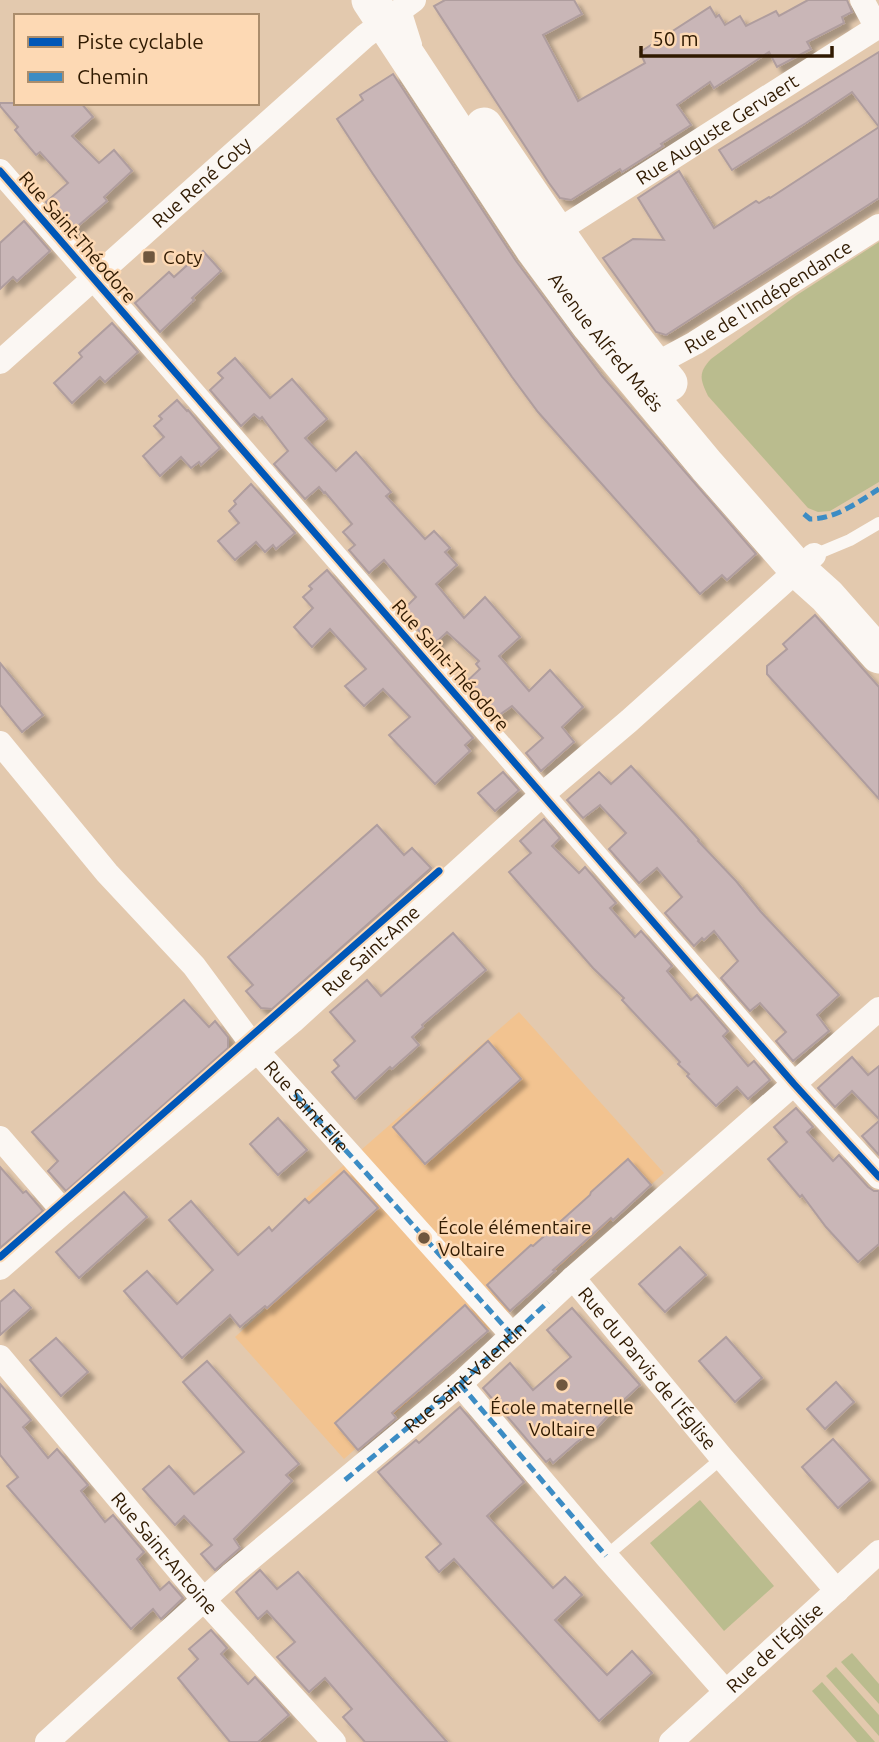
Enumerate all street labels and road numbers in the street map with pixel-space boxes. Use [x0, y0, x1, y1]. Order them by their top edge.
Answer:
street label: Rue Auguste Gervaert [632, 69, 803, 189]
street label: Rue René Coty [147, 132, 255, 232]
street label: Rue Saint-Théodore [15, 167, 141, 307]
street label: Rue de l'Indépendance [681, 235, 856, 358]
street label: Avenue Alfred Maës [544, 268, 668, 416]
street label: Rue Saint-Théodore [388, 595, 514, 735]
street label: Rue Saint-Ame [317, 901, 424, 1001]
street label: Rue Saint-Elie [260, 1056, 354, 1157]
street label: Rue du Parvis de l'Église [574, 1282, 721, 1454]
street label: Rue Saint-Valentin [399, 1317, 530, 1437]
street label: Rue Saint-Antoine [107, 1487, 222, 1619]
street label: Rue de l'Église [722, 1598, 827, 1697]

